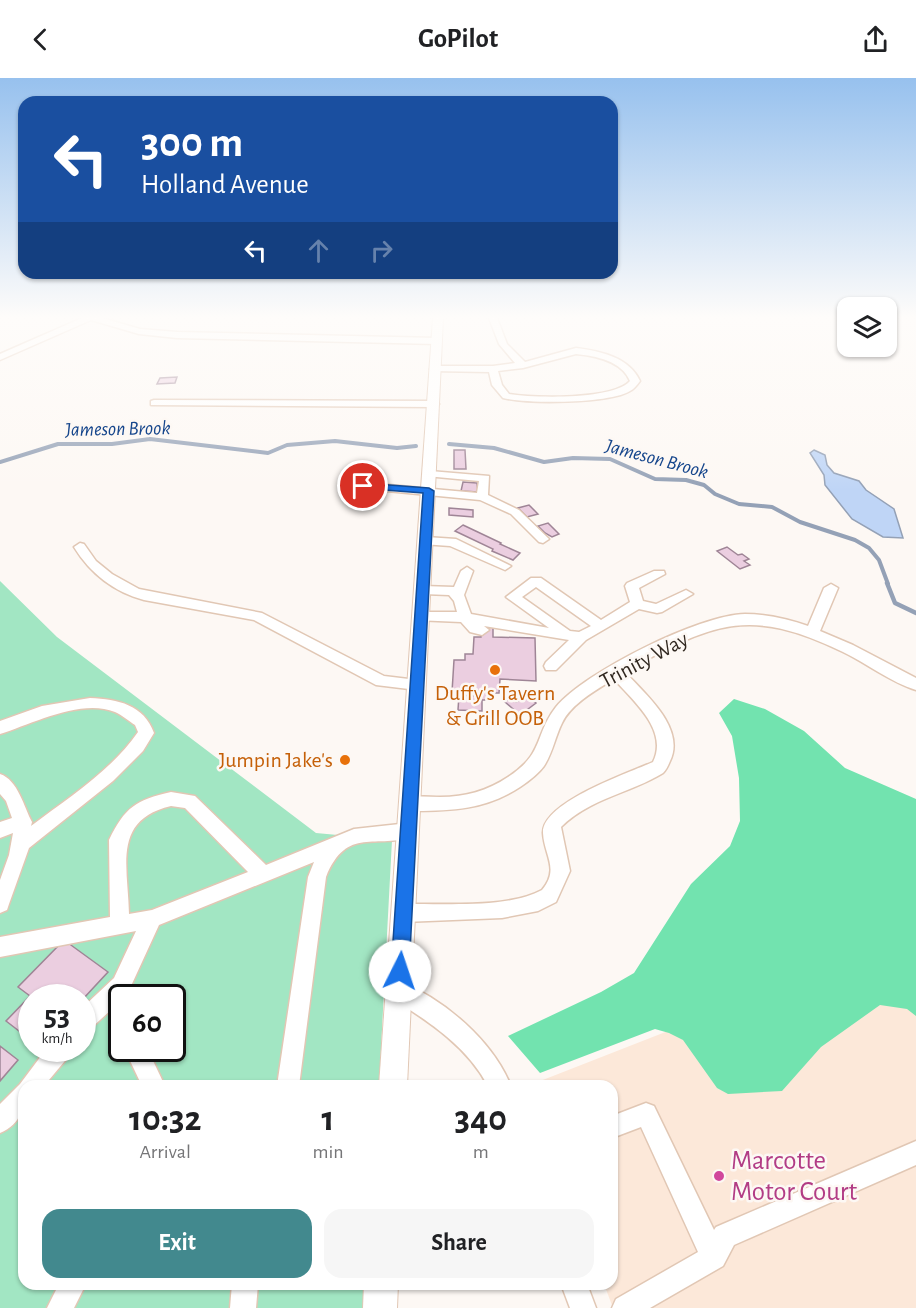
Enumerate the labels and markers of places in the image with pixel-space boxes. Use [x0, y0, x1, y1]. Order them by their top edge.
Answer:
pin [337, 460, 388, 511]
marker: Duffy's Tavern & Grill OOB [488, 663, 502, 677]
place label: Duffy's Tavern & Grill OOB [435, 682, 555, 729]
place label: Jumpin Jake's [219, 749, 333, 771]
marker: Jumpin Jake's [338, 753, 352, 767]
place label: Marcotte Motor Court [731, 1147, 857, 1205]
marker: Marcotte Motor Court [712, 1169, 726, 1183]

